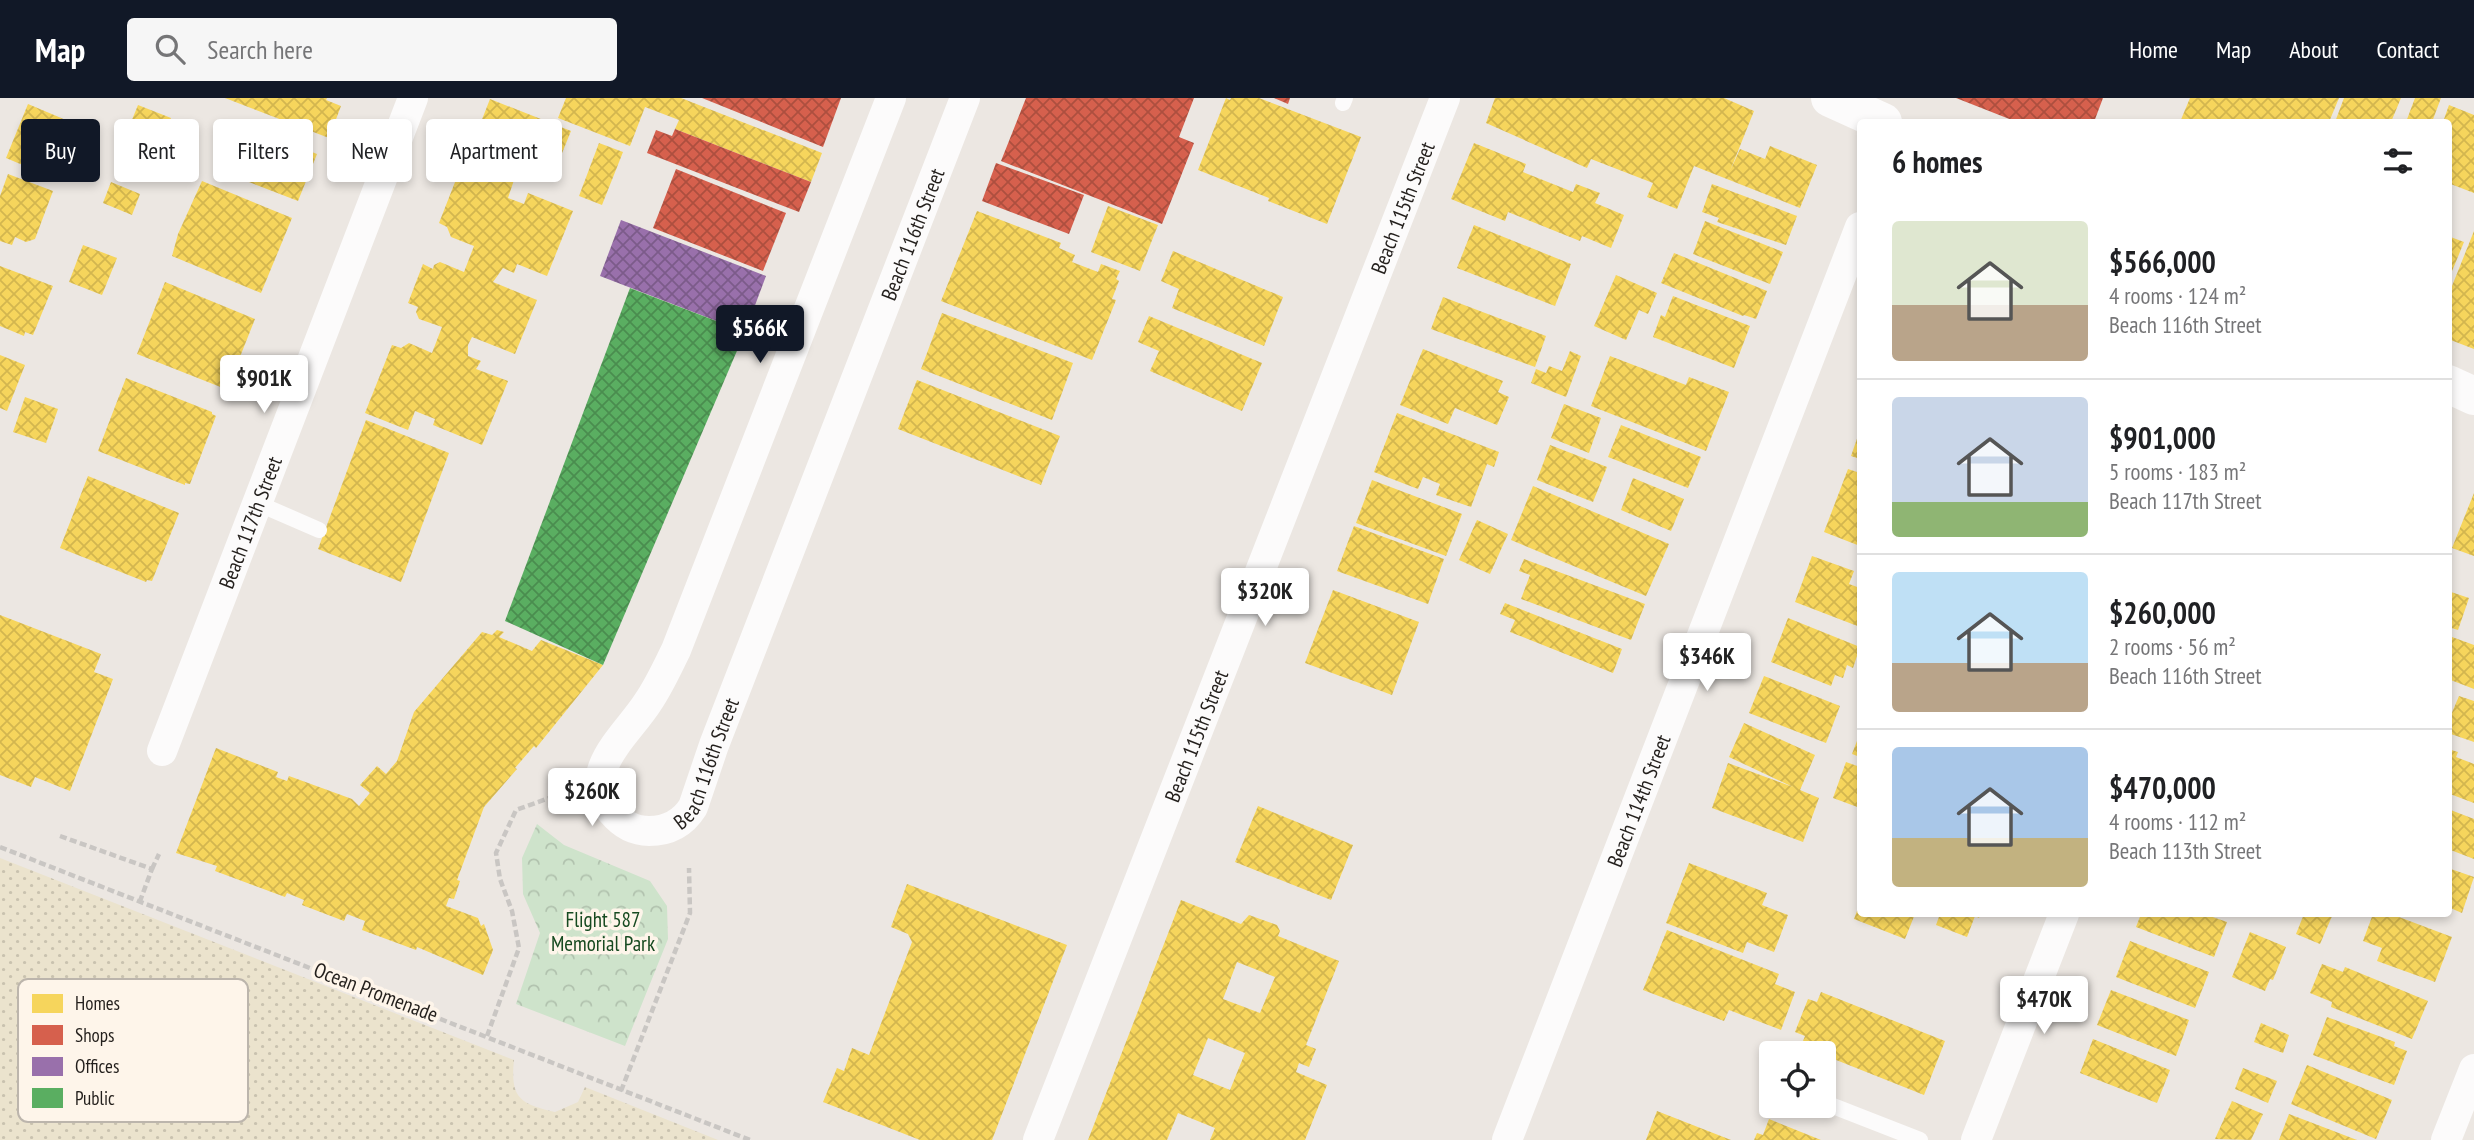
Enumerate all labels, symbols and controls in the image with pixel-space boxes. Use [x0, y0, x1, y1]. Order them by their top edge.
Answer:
search box [127, 18, 617, 81]
text: Map [35, 28, 85, 71]
icon: search [151, 30, 189, 68]
text: Search here [207, 33, 313, 66]
text: Home [2129, 34, 2178, 65]
text: Map [2216, 34, 2251, 65]
text: About [2289, 34, 2338, 65]
text: Contact [2376, 34, 2439, 65]
chip: Buy [21, 119, 100, 182]
chip: Rent [114, 119, 199, 182]
chip: Filters [213, 119, 313, 182]
chip: New [327, 119, 412, 182]
chip: Apartment [426, 119, 562, 182]
street label: Beach 115th Street [1364, 137, 1440, 278]
text: 6 homes [1892, 142, 1983, 181]
icon: filters [2379, 142, 2417, 180]
street label: Beach 116th Street [874, 164, 950, 304]
text: $566,000 [2109, 242, 2216, 281]
icon: home [1948, 249, 2032, 333]
text: 4 rooms · 124 m² [2109, 281, 2246, 310]
pin: $566K [711, 306, 809, 365]
text: Beach 116th Street [2109, 310, 2262, 339]
text: $566K [732, 313, 788, 342]
pin: $901K [215, 356, 313, 415]
text: $901K [236, 363, 292, 392]
text: $901,000 [2109, 418, 2216, 457]
icon: home [1948, 425, 2032, 509]
street label: Beach 117th Street [212, 452, 288, 592]
text: 5 rooms · 183 m² [2109, 457, 2246, 486]
text: Beach 117th Street [2109, 486, 2262, 515]
pin: $320K [1216, 568, 1314, 628]
text: $320K [1237, 576, 1293, 605]
text: $260,000 [2109, 593, 2216, 632]
icon: home [1948, 600, 2032, 684]
text: 2 rooms · 56 m² [2109, 632, 2236, 661]
pin: $346K [1658, 634, 1756, 693]
text: $346K [1679, 641, 1735, 670]
text: Beach 116th Street [2109, 661, 2262, 690]
street label: Beach 115th Street [1158, 666, 1234, 806]
street label: Beach 116th Street [668, 694, 745, 835]
street label: Beach 114th Street [1601, 730, 1676, 870]
pin: $260K [543, 768, 641, 828]
text: $470,000 [2109, 768, 2216, 807]
icon: home [1948, 775, 2032, 859]
text: $260K [564, 776, 620, 805]
text: 4 rooms · 112 m² [2109, 807, 2246, 836]
text: Beach 113th Street [2109, 836, 2262, 865]
park label: Flight 587 Memorial Park [551, 906, 655, 957]
street label: Ocean Promenade [310, 956, 442, 1028]
pin: $470K [1995, 976, 2093, 1036]
legend [18, 979, 248, 1122]
text: $470K [2016, 984, 2072, 1013]
text: Homes [75, 991, 120, 1015]
text: Shops [75, 1023, 114, 1047]
map controls [1759, 1041, 1836, 1118]
button: locate [1759, 1041, 1836, 1118]
text: Offices [75, 1054, 119, 1078]
text: Public [75, 1086, 115, 1110]

